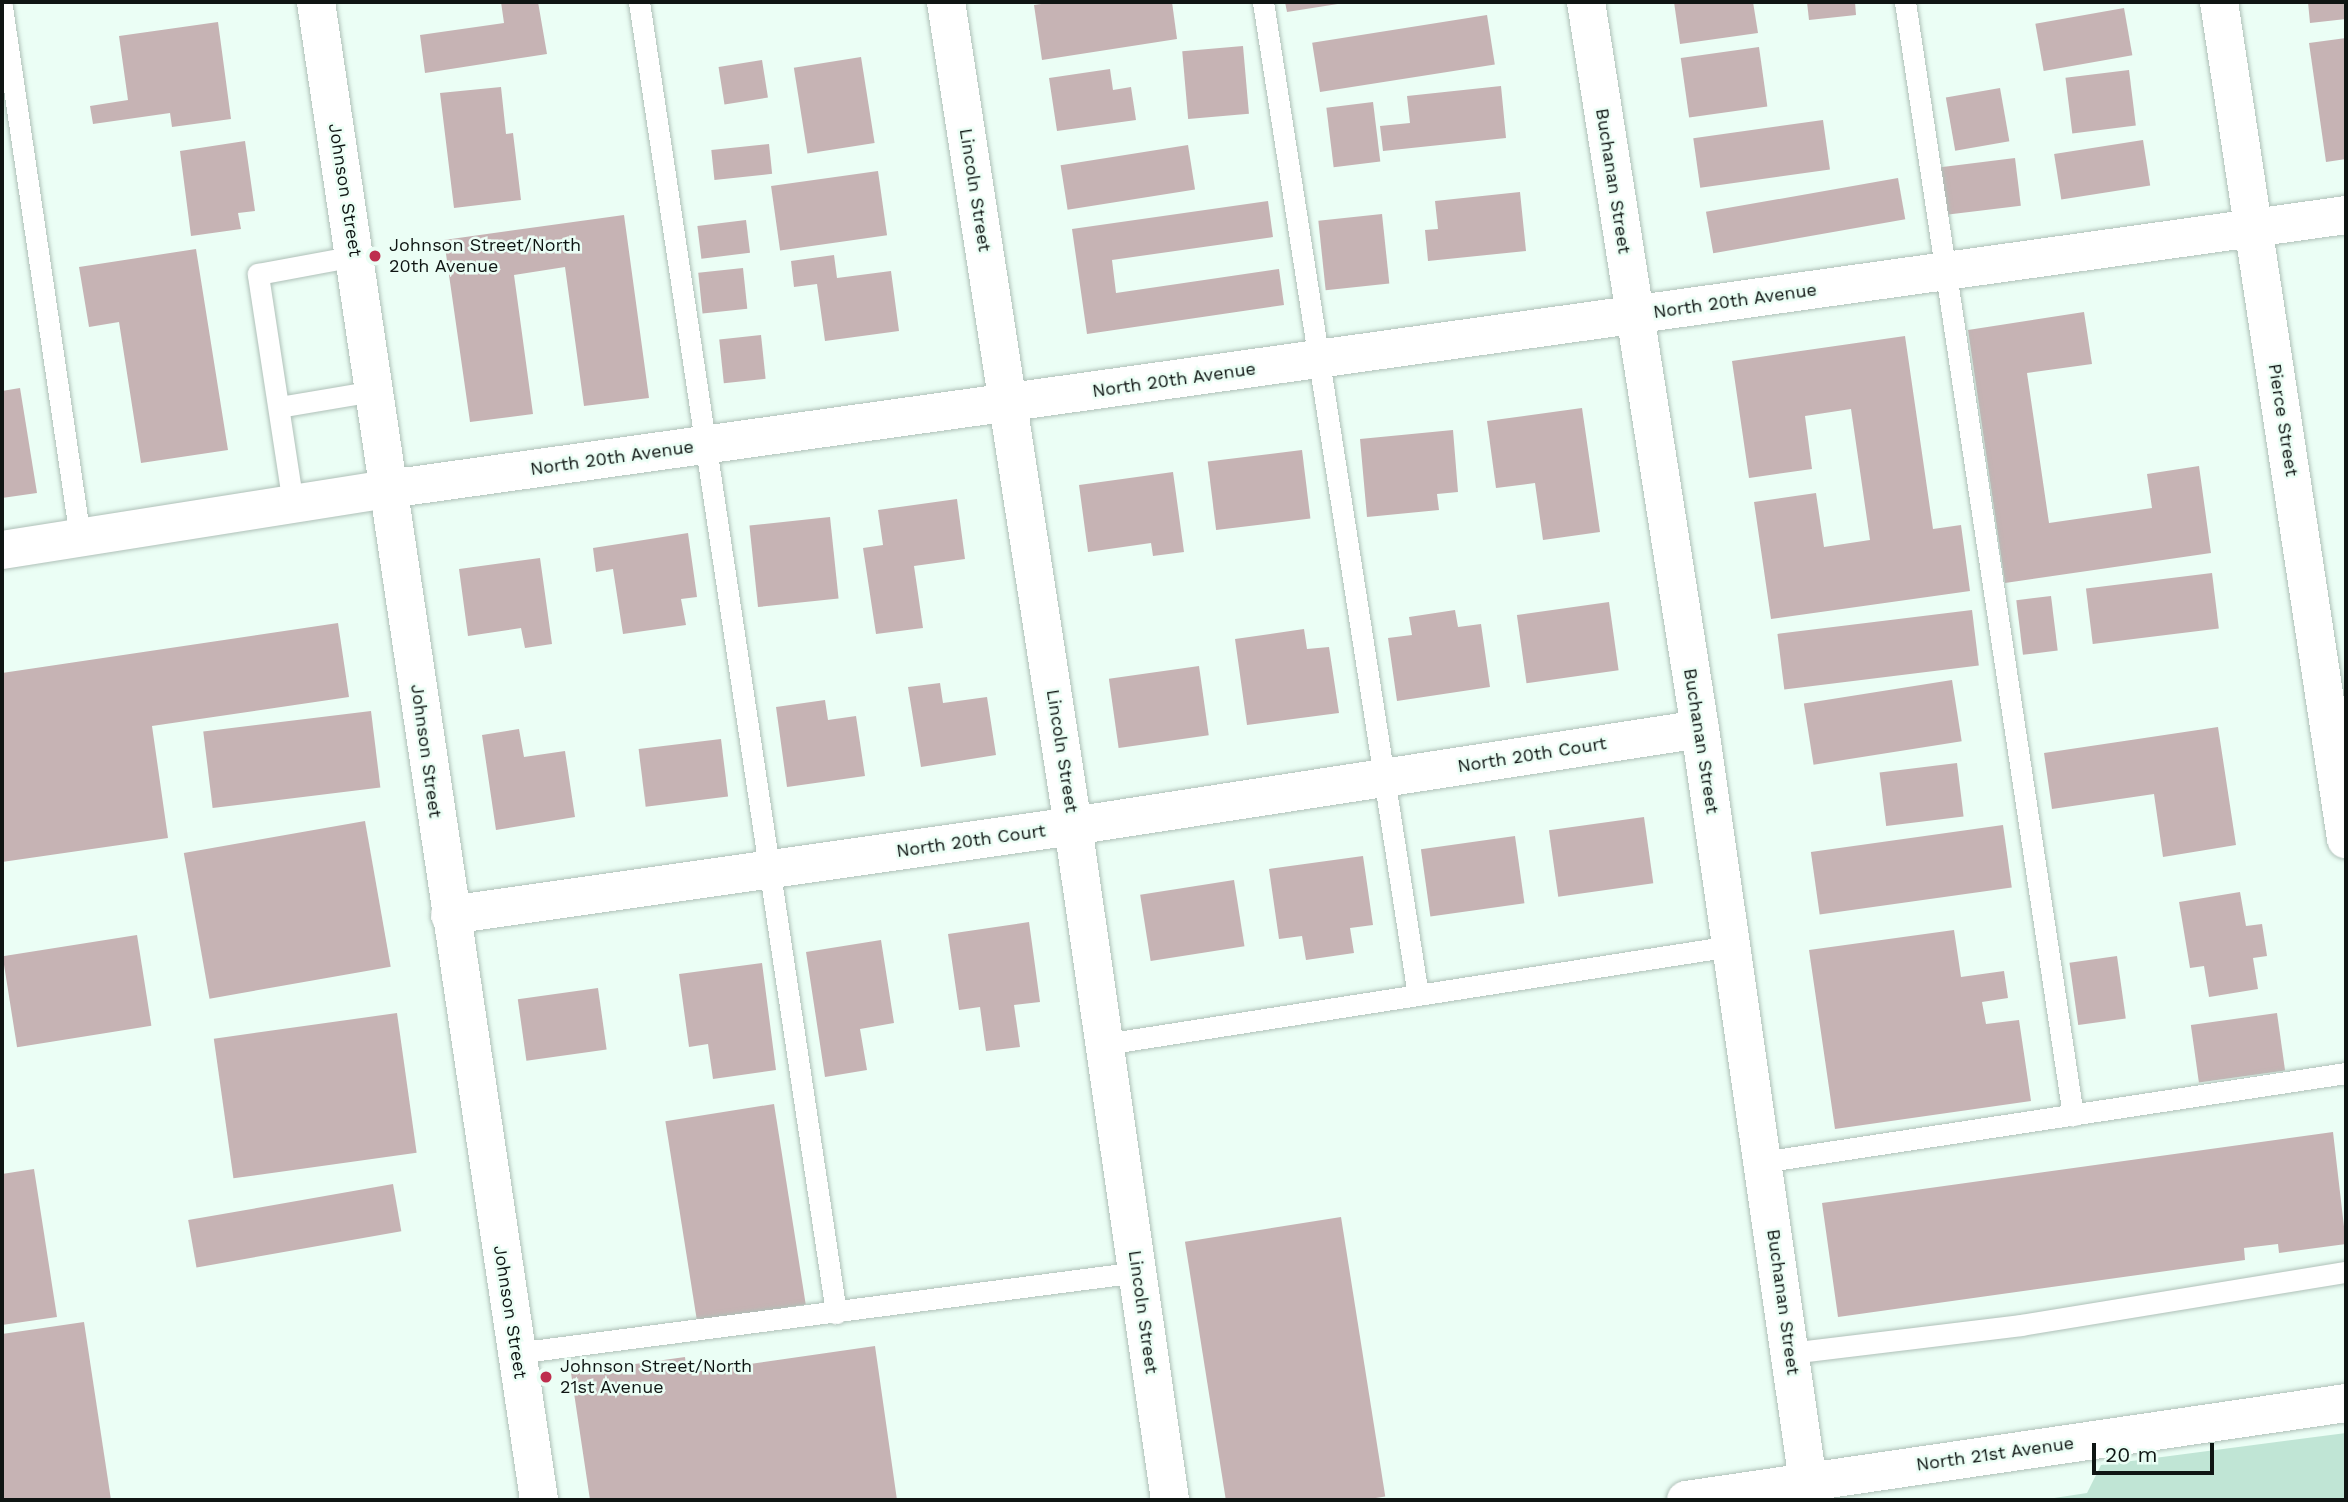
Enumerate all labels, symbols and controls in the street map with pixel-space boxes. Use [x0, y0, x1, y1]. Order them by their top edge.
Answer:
street label: Buchanan Street [1591, 107, 1635, 255]
street label: Johnson Street [324, 122, 366, 258]
street label: Lincoln Street [955, 127, 995, 253]
place label: Johnson Street/North 20th Avenue [389, 235, 581, 278]
marker: Johnson Street/North 20th Avenue [367, 248, 383, 264]
street label: North 20th Avenue [1651, 279, 1819, 323]
street label: North 20th Avenue [1090, 358, 1258, 402]
street label: Pierce Street [2263, 362, 2303, 478]
street label: North 20th Avenue [528, 436, 696, 480]
street label: Buchanan Street [1679, 667, 1723, 815]
street label: Johnson Street [406, 683, 446, 819]
street label: Lincoln Street [1042, 688, 1082, 814]
street label: North 20th Court [1456, 733, 1608, 777]
street label: North 20th Court [895, 820, 1047, 862]
street label: Buchanan Street [1762, 1228, 1804, 1376]
street label: Johnson Street [489, 1244, 531, 1380]
street label: Lincoln Street [1124, 1249, 1162, 1375]
place label: Johnson Street/North 21st Avenue [560, 1356, 752, 1398]
marker: Johnson Street/North 21st Avenue [538, 1369, 554, 1385]
scale bar [2096, 1428, 2218, 1472]
street label: North 21st Avenue [1914, 1432, 2076, 1476]
text: 20 m [2105, 1442, 2157, 1467]

